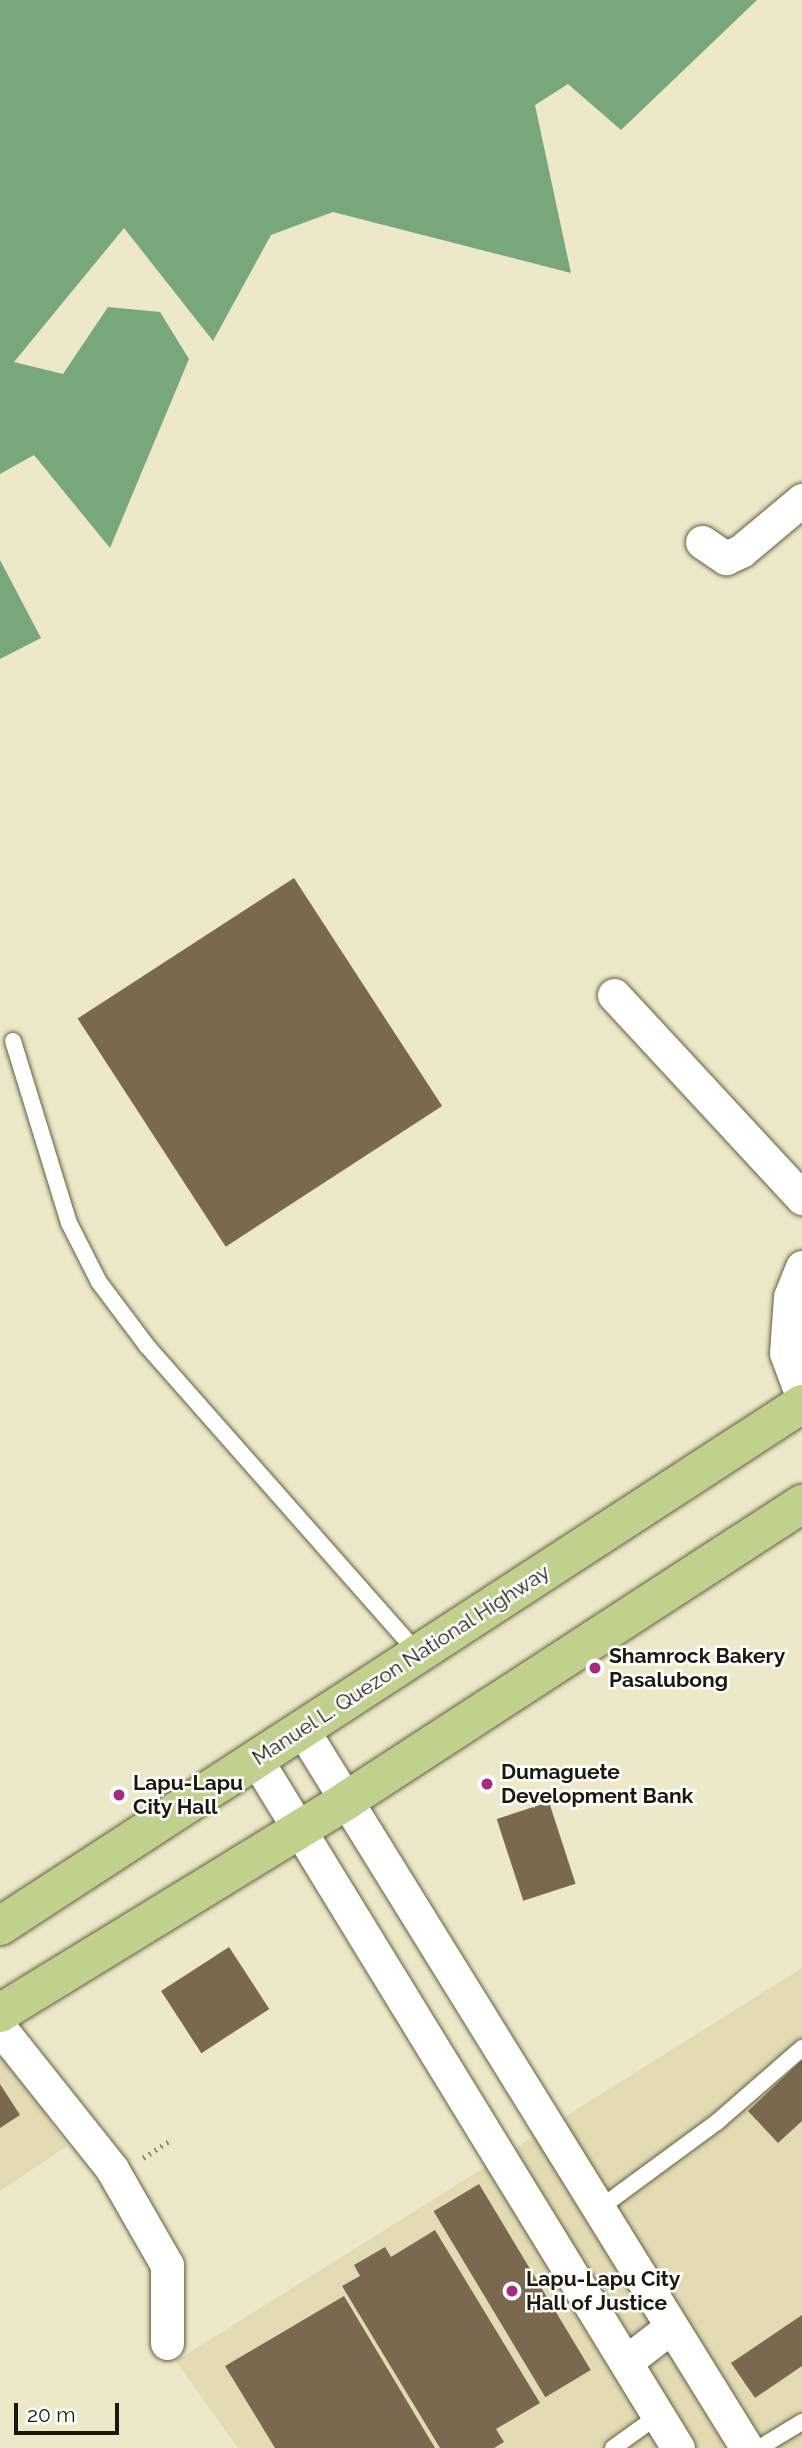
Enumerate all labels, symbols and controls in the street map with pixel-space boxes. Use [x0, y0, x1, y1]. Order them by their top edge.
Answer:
street label: Manuel L. Quezon National Highway [247, 1559, 555, 1771]
place label: Shamrock Bakery Pasalubong [609, 1643, 785, 1693]
marker: Shamrock Bakery Pasalubong [587, 1660, 603, 1676]
place label: Dumaguete Development Bank [501, 1759, 693, 1809]
place label: Lapu-Lapu City Hall [133, 1770, 243, 1820]
marker: Dumaguete Development Bank [479, 1776, 495, 1792]
marker: Lapu-Lapu City Hall [111, 1787, 127, 1803]
place label: Lapu-Lapu City Hall of Justice [526, 2266, 680, 2316]
marker: Lapu-Lapu City Hall of Justice [504, 2283, 520, 2299]
scale bar [18, 2388, 122, 2432]
text: 20 m [27, 2402, 75, 2427]

